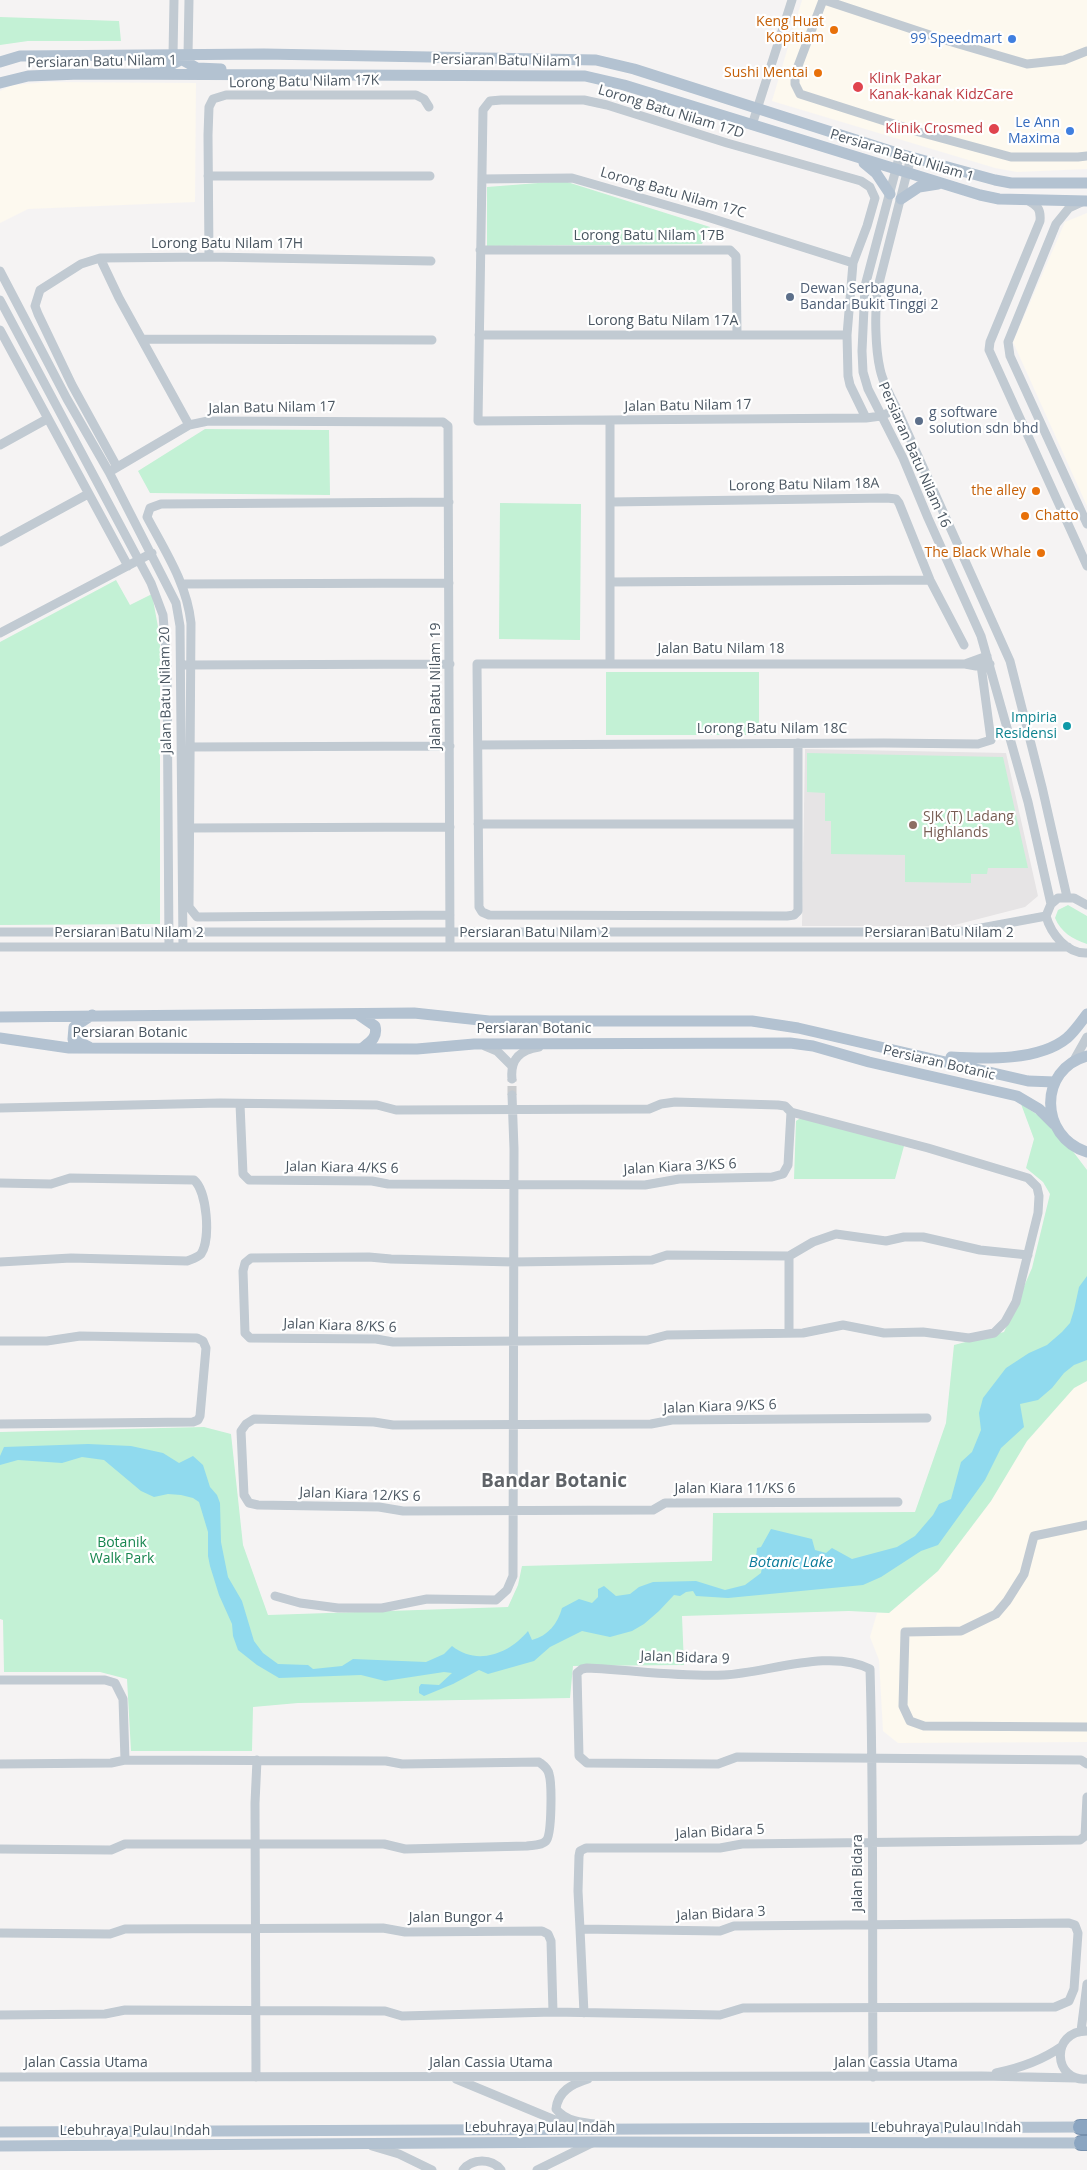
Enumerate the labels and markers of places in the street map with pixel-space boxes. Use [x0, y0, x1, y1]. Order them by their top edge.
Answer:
place label: Keng Huat Kopitiam [756, 14, 824, 46]
marker: Keng Huat Kopitiam [828, 24, 840, 36]
place label: 99 Speedmart [910, 31, 1002, 47]
marker: 99 Speedmart [1006, 33, 1018, 45]
place label: Sushi Mentai [724, 65, 808, 81]
marker: Sushi Mentai [812, 67, 824, 79]
place label: Klink Pakar Kanak-kanak KidzCare [869, 71, 1013, 104]
marker: Klink Pakar Kanak-kanak KidzCare [851, 80, 865, 94]
place label: Le Ann Maxima [1008, 115, 1060, 148]
place label: Klinik Crosmed [885, 121, 983, 137]
marker: Klinik Crosmed [987, 122, 1001, 136]
marker: Le Ann Maxima [1064, 125, 1076, 137]
place label: Dewan Serbaguna, Bandar Bukit Tinggi 2 [800, 281, 938, 314]
marker: Dewan Serbaguna, Bandar Bukit Tinggi 2 [784, 291, 796, 303]
place label: g software solution sdn bhd [929, 405, 1039, 438]
marker: g software solution sdn bhd [913, 415, 925, 427]
place label: the alley [971, 483, 1026, 499]
marker: the alley [1030, 485, 1042, 497]
place label: Chatto [1035, 508, 1079, 524]
marker: Chatto [1019, 510, 1031, 522]
place label: The Black Whale [924, 545, 1031, 561]
marker: The Black Whale [1035, 547, 1047, 559]
place label: Impiria Residensi [995, 710, 1057, 742]
marker: Impiria Residensi [1061, 720, 1073, 732]
place label: SJK (T) Ladang Highlands [923, 809, 1014, 842]
marker: SJK (T) Ladang Highlands [907, 819, 919, 831]

